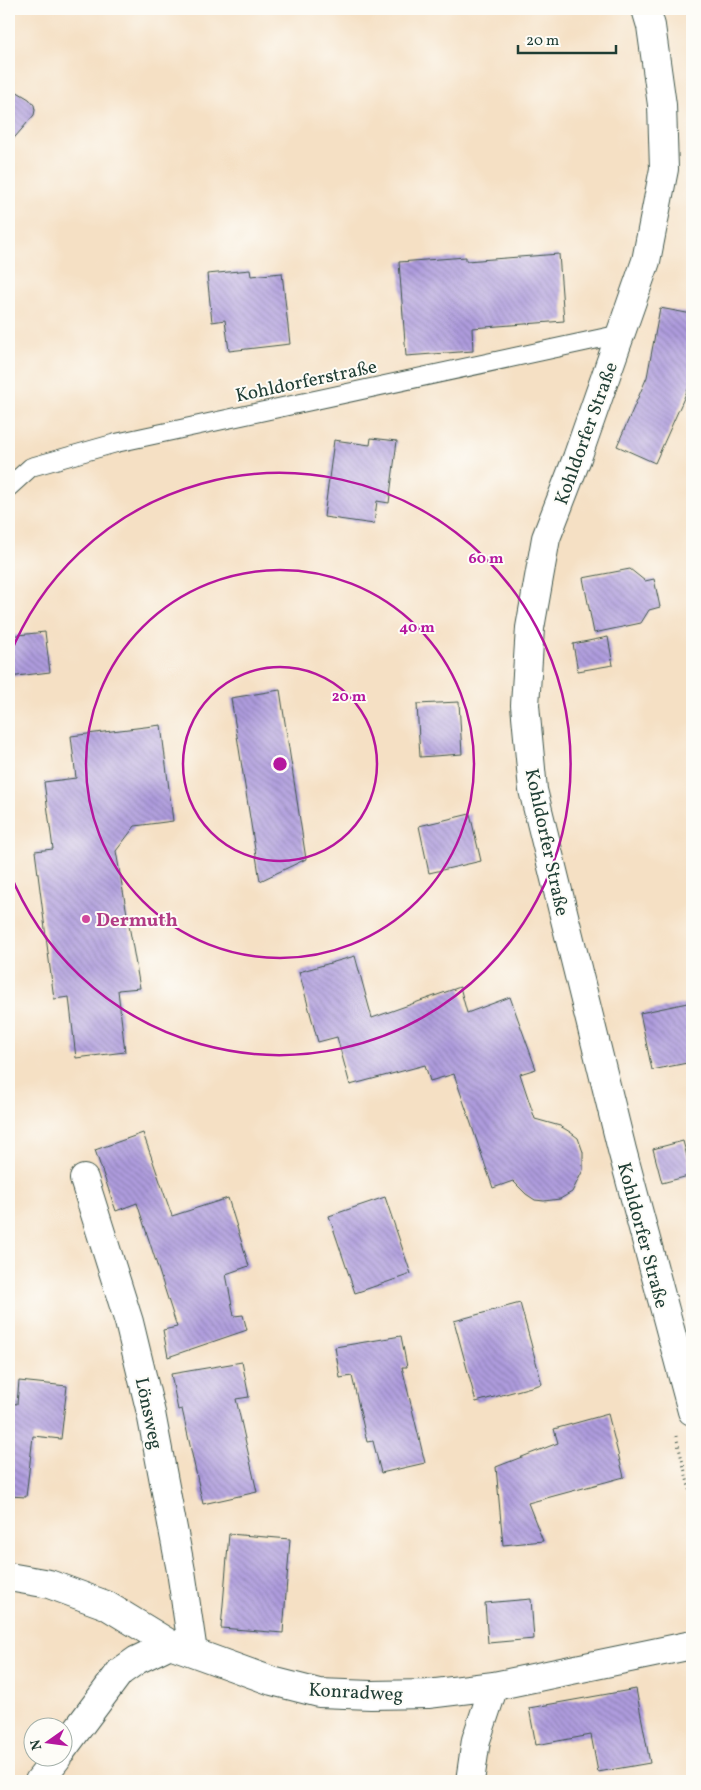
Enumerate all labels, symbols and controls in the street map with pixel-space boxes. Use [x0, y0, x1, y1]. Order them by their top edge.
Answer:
scale bar [518, 22, 616, 54]
text: 20 m [526, 31, 559, 52]
street label: Kohldorferstraße [233, 354, 379, 410]
street label: Kohldorfer Straße [549, 359, 625, 509]
text: 60 m [469, 549, 504, 570]
text: 40 m [399, 618, 435, 639]
text: 20 m [332, 687, 367, 708]
centre of rings [271, 755, 289, 773]
street label: Kohldorfer Straße [518, 766, 574, 919]
place label: Dermuth [96, 908, 178, 934]
marker: Dermuth [80, 913, 92, 925]
street label: Kohldorfer Straße [610, 1160, 674, 1311]
street label: Lönsweg [128, 1375, 168, 1452]
street label: Konradweg [308, 1678, 404, 1708]
north arrow [22, 1718, 72, 1768]
text: N [26, 1738, 47, 1752]

